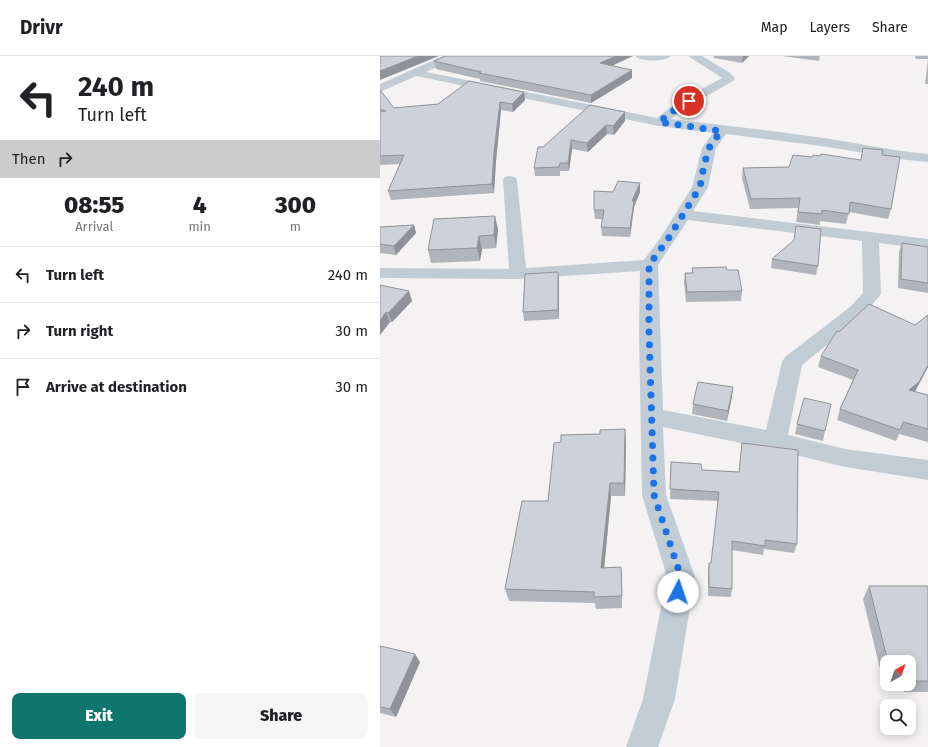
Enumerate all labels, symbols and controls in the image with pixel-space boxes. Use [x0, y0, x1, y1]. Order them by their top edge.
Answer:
text: Drivr [20, 16, 63, 39]
text: Map [761, 19, 787, 36]
text: Layers [809, 19, 850, 36]
text: Share [872, 19, 908, 36]
text: 240 m [78, 70, 154, 103]
icon: left [12, 72, 64, 124]
pin [672, 84, 706, 118]
icon: arrive [678, 90, 700, 112]
text: Turn left [78, 104, 147, 126]
icon: right [54, 148, 76, 170]
text: Then [12, 150, 46, 168]
text: 08:55 [64, 191, 124, 219]
text: 4 [193, 191, 207, 219]
text: 300 [275, 191, 316, 219]
text: Arrival [75, 219, 113, 234]
text: min [188, 219, 211, 234]
text: m [290, 219, 301, 234]
icon: left [12, 264, 34, 286]
text: Turn left [46, 266, 104, 284]
text: 240 m [328, 266, 368, 284]
icon: right [12, 320, 34, 342]
text: Turn right [46, 322, 113, 340]
text: 30 m [335, 322, 368, 340]
icon: arrive [12, 376, 34, 398]
text: Arrive at destination [46, 378, 187, 396]
text: 30 m [335, 378, 368, 396]
position arrow [657, 571, 699, 613]
north arrow [880, 655, 916, 691]
map controls [880, 655, 916, 735]
button: Exit [12, 693, 186, 739]
button: Share [194, 693, 368, 739]
button: search [880, 699, 916, 735]

